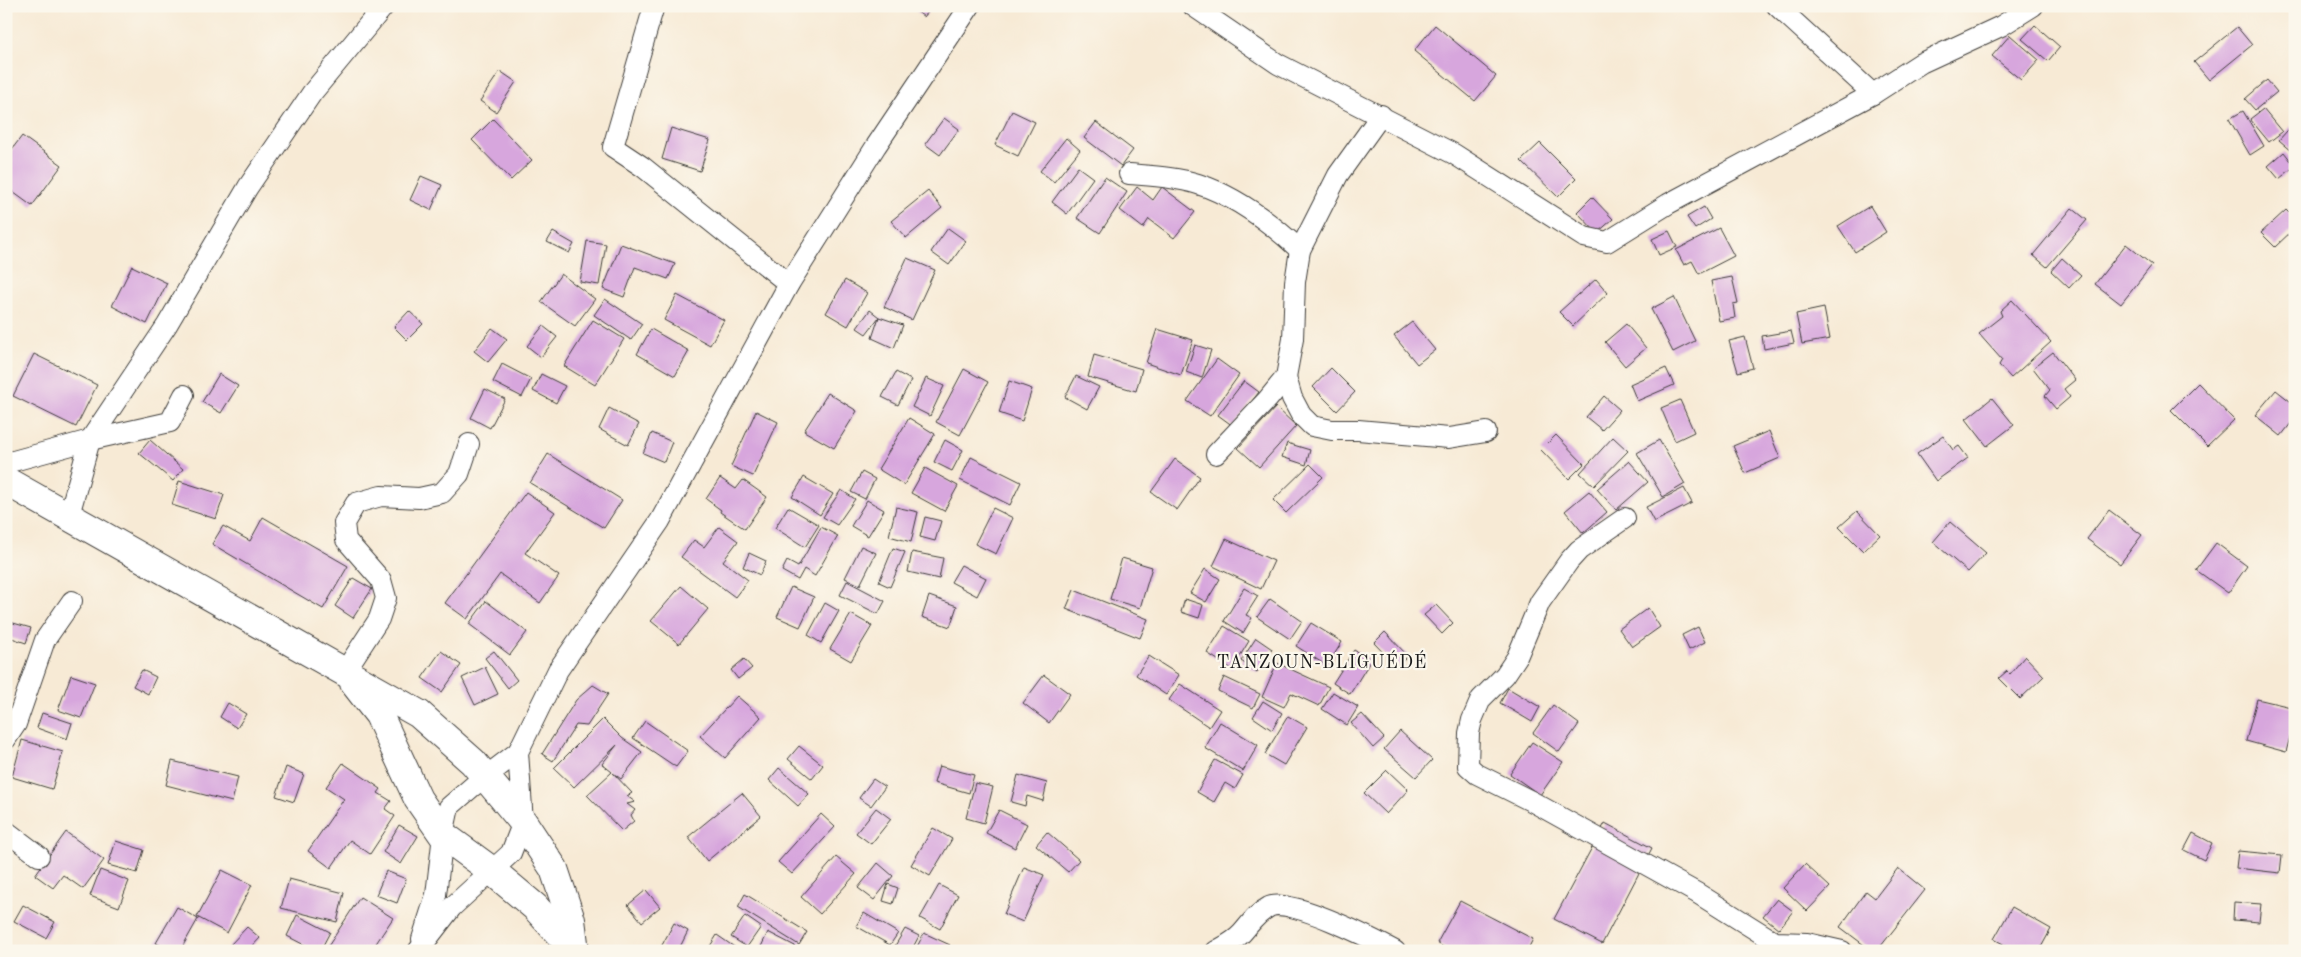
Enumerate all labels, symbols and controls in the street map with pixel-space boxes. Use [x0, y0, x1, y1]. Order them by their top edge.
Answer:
district label: TANZOUN-BLIGUÉDÉ [1217, 650, 1427, 672]

